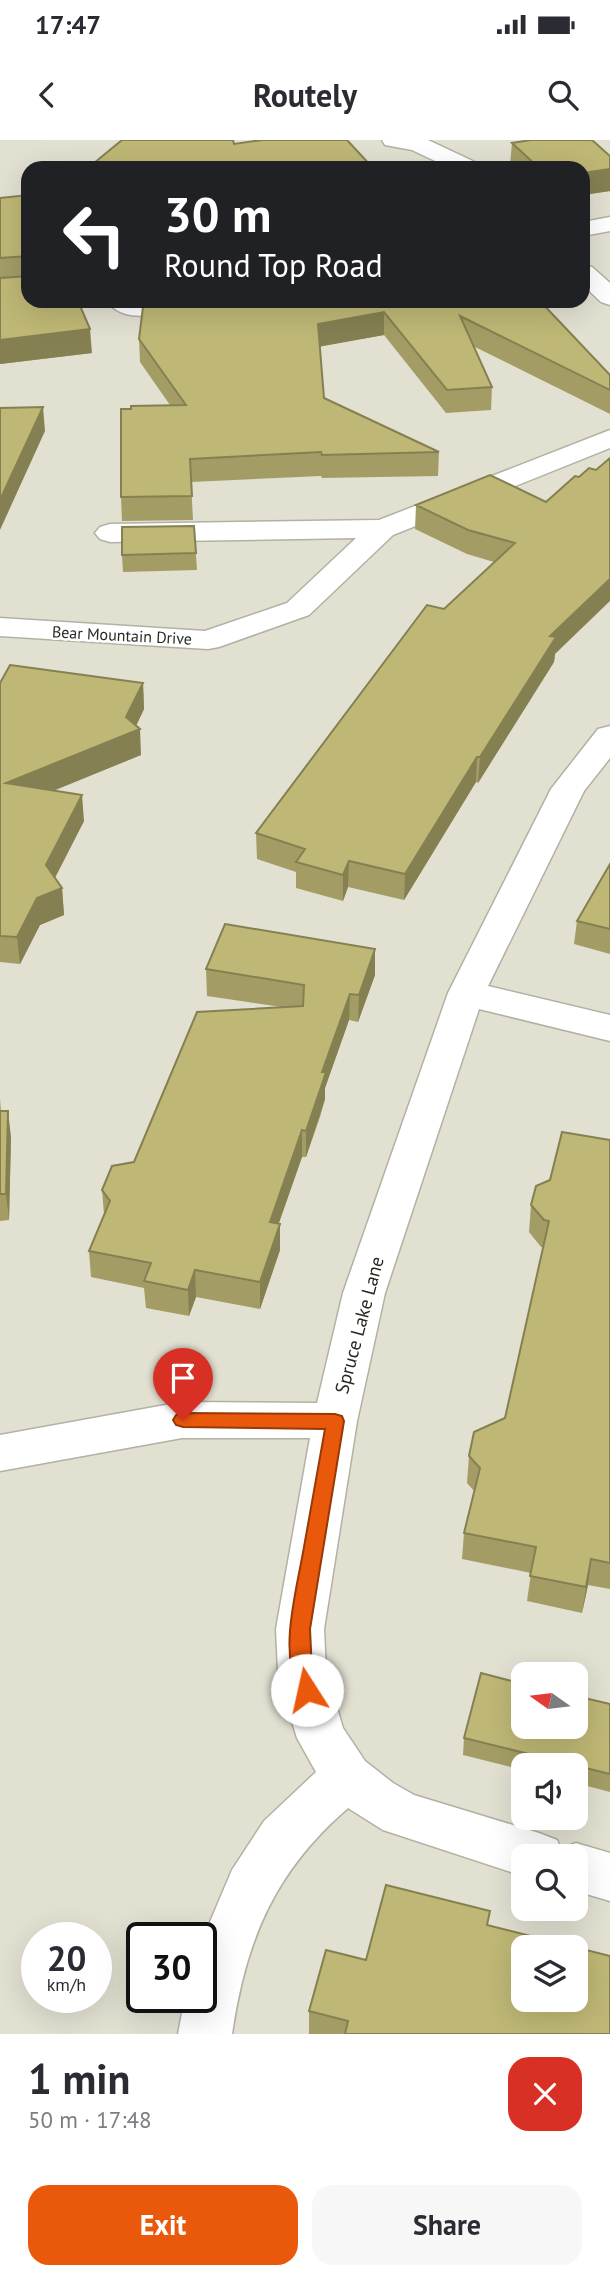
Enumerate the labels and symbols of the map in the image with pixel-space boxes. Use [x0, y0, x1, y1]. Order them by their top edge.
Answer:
street label: Bear Mountain Drive [51, 621, 193, 649]
street label: Spruce Lake Lane [329, 1254, 389, 1396]
pin [153, 1348, 213, 1420]
position arrow [270, 1653, 344, 1727]
north arrow [511, 1662, 588, 1740]
speed limit sign: 30 [126, 1922, 217, 2013]

